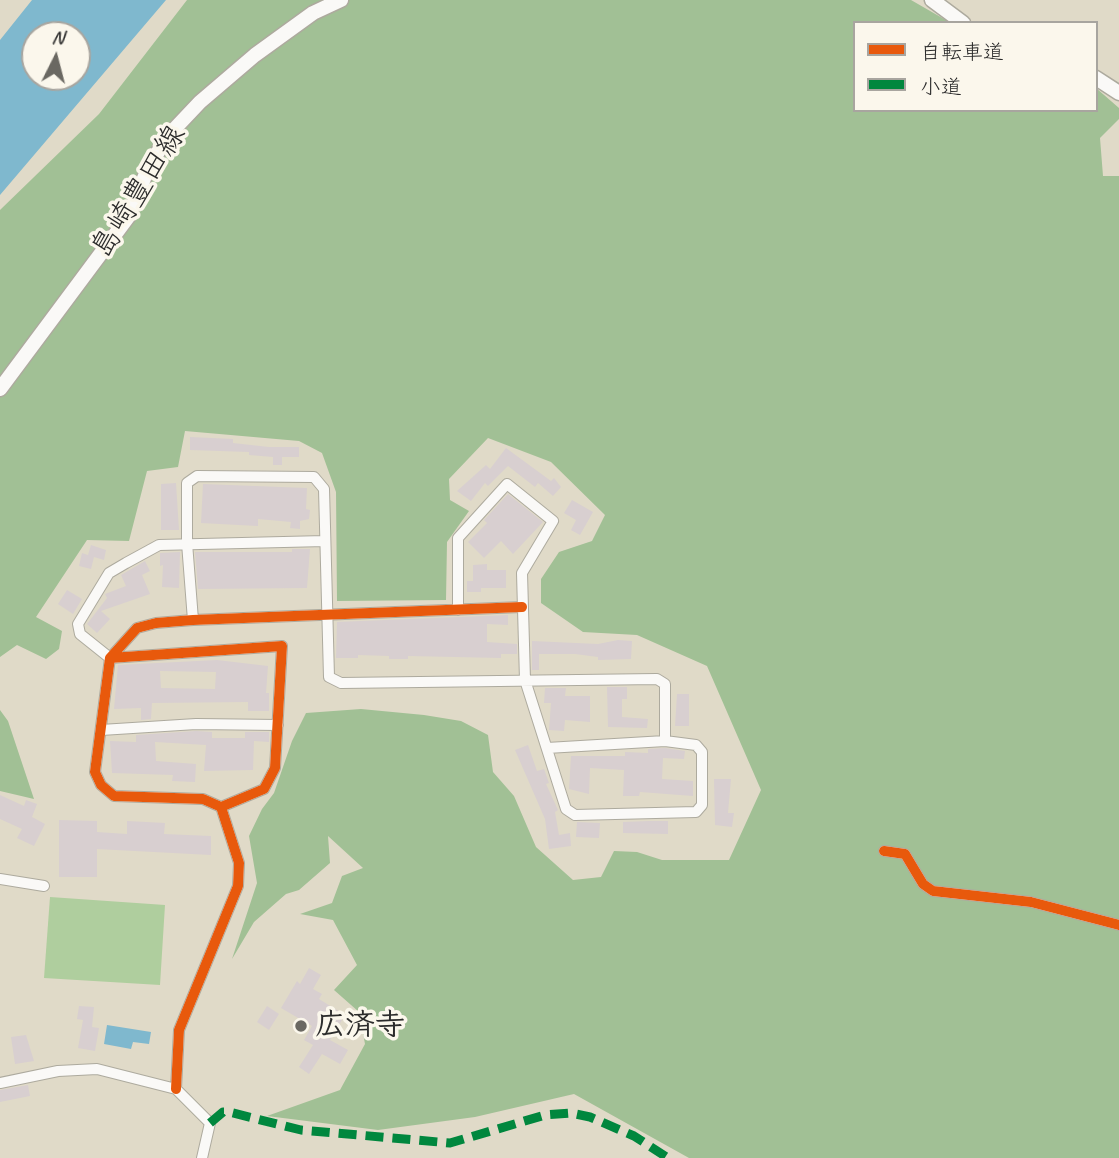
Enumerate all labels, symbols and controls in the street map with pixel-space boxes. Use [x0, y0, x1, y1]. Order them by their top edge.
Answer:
north arrow [21, 21, 91, 91]
legend [853, 21, 1098, 112]
text: N [51, 25, 65, 50]
text: 自転車道 [920, 39, 1004, 65]
text: 小道 [920, 74, 962, 100]
street label: 島崎豊田線 [84, 119, 194, 265]
place label: 広済寺 [315, 1008, 405, 1044]
marker: 広済寺 [293, 1018, 309, 1034]

